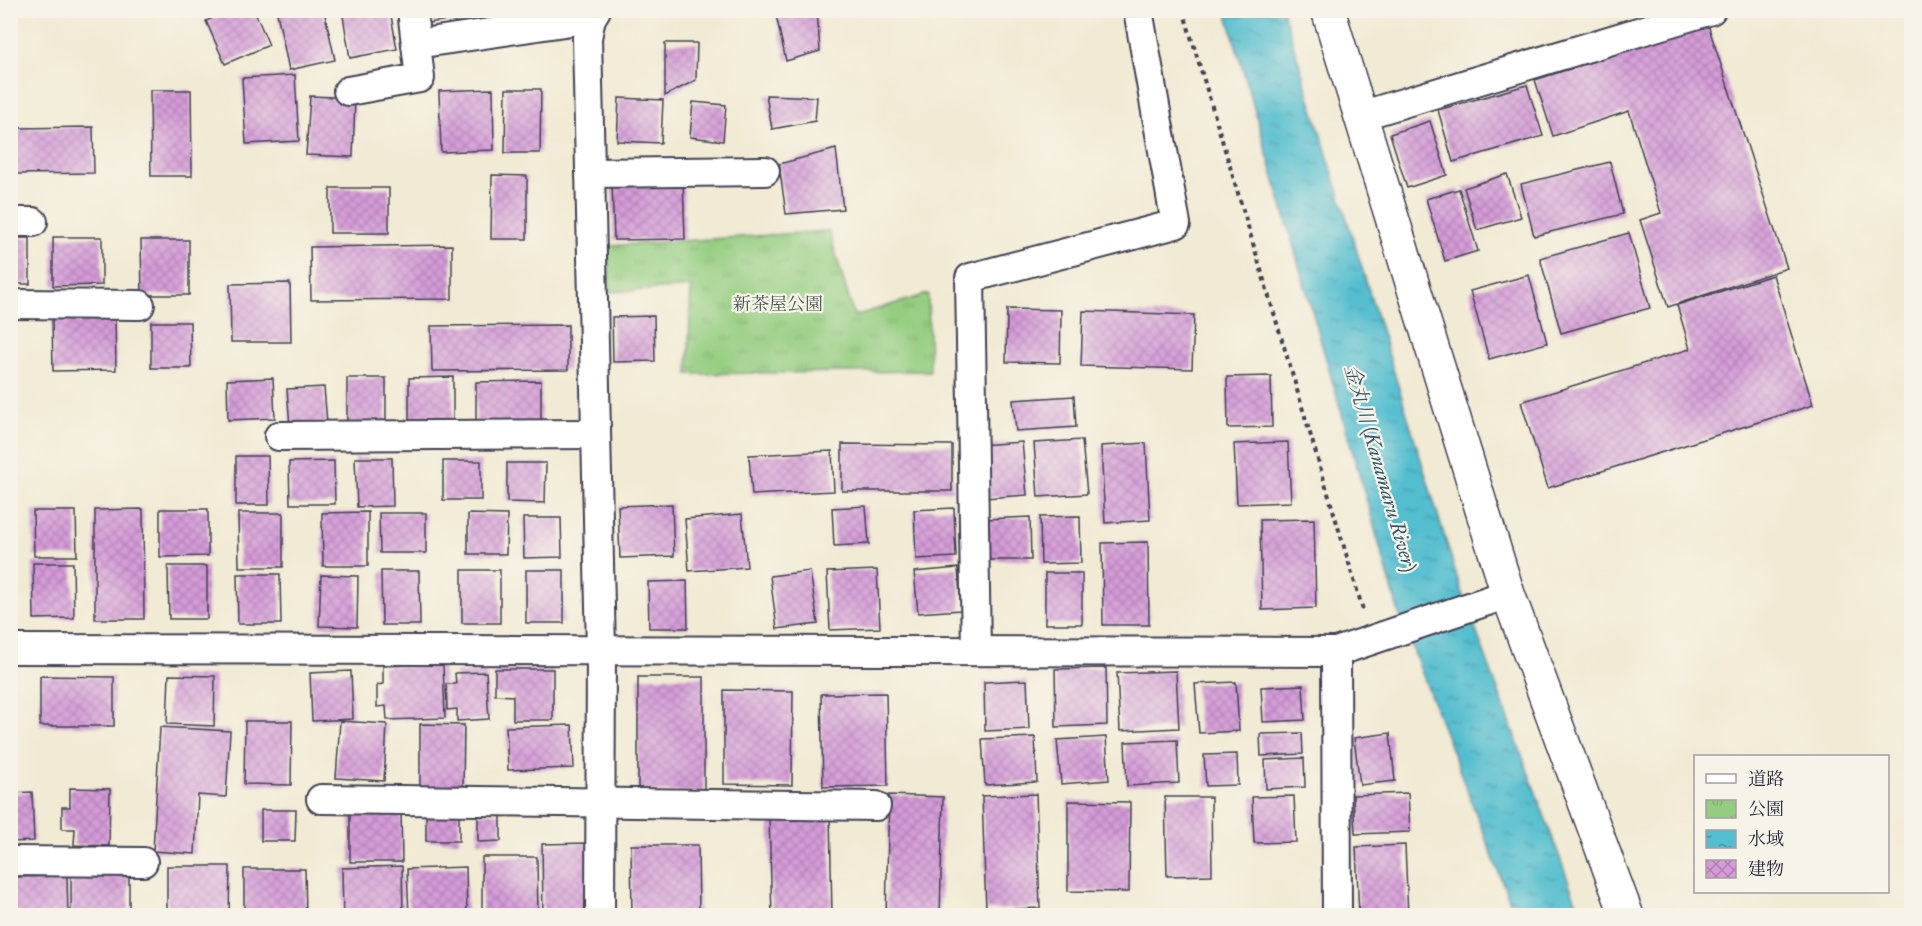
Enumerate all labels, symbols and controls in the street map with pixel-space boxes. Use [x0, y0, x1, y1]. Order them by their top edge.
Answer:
park label: 新茶屋公園 [733, 293, 823, 315]
water label: 金丸川 (Kanamaru River) [1339, 362, 1422, 575]
legend [1694, 755, 1889, 893]
text: 道路 [1748, 768, 1784, 790]
text: 公園 [1748, 798, 1784, 820]
text: 水域 [1748, 828, 1784, 850]
text: 建物 [1748, 858, 1784, 880]

